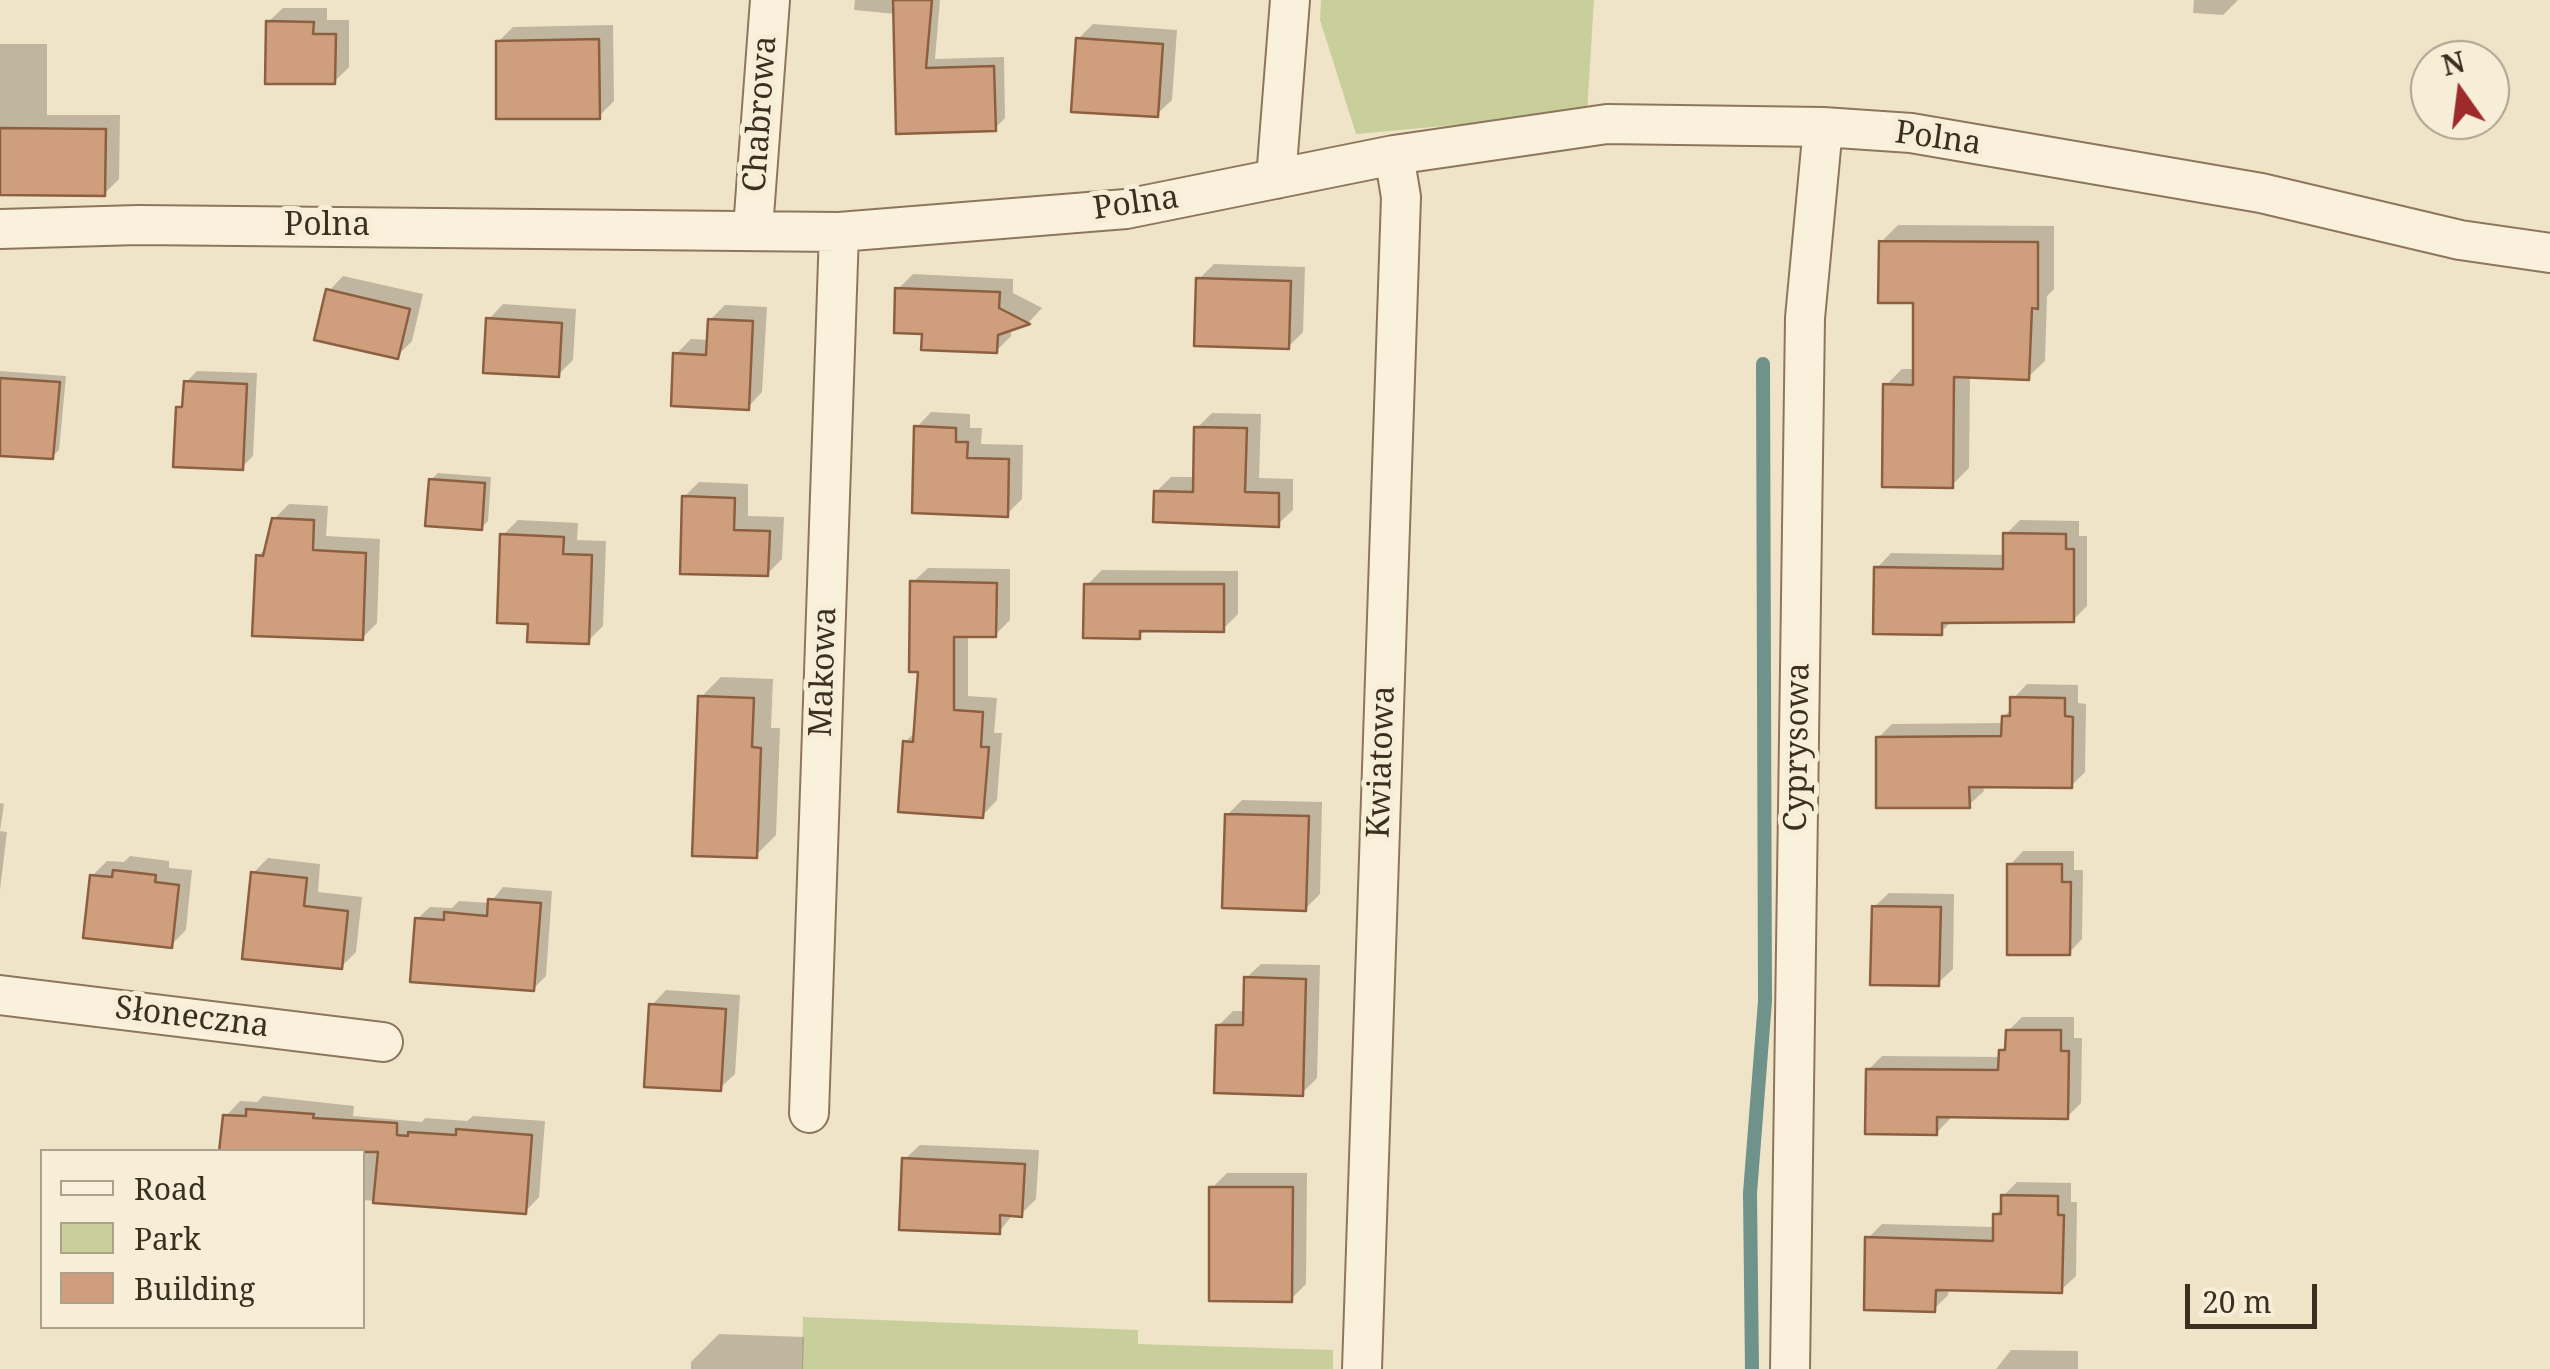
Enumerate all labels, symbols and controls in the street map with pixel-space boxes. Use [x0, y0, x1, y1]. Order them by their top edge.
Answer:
street label: Chabrowa [736, 34, 786, 194]
north arrow [2410, 40, 2510, 140]
text: N [2438, 42, 2469, 84]
street label: Polna [1893, 114, 1983, 164]
street label: Polna [1091, 179, 1181, 229]
street label: Polna [284, 207, 370, 245]
street label: Makowa [803, 606, 845, 738]
street label: Cyprysowa [1777, 662, 1819, 832]
street label: Kwiatowa [1360, 685, 1404, 839]
street label: Słoneczna [113, 990, 271, 1046]
legend [40, 1149, 365, 1329]
text: Road [134, 1168, 206, 1209]
text: Park [134, 1218, 201, 1259]
scale bar [2190, 1264, 2322, 1326]
text: Building [134, 1268, 255, 1309]
text: 20 m [2202, 1281, 2272, 1322]

